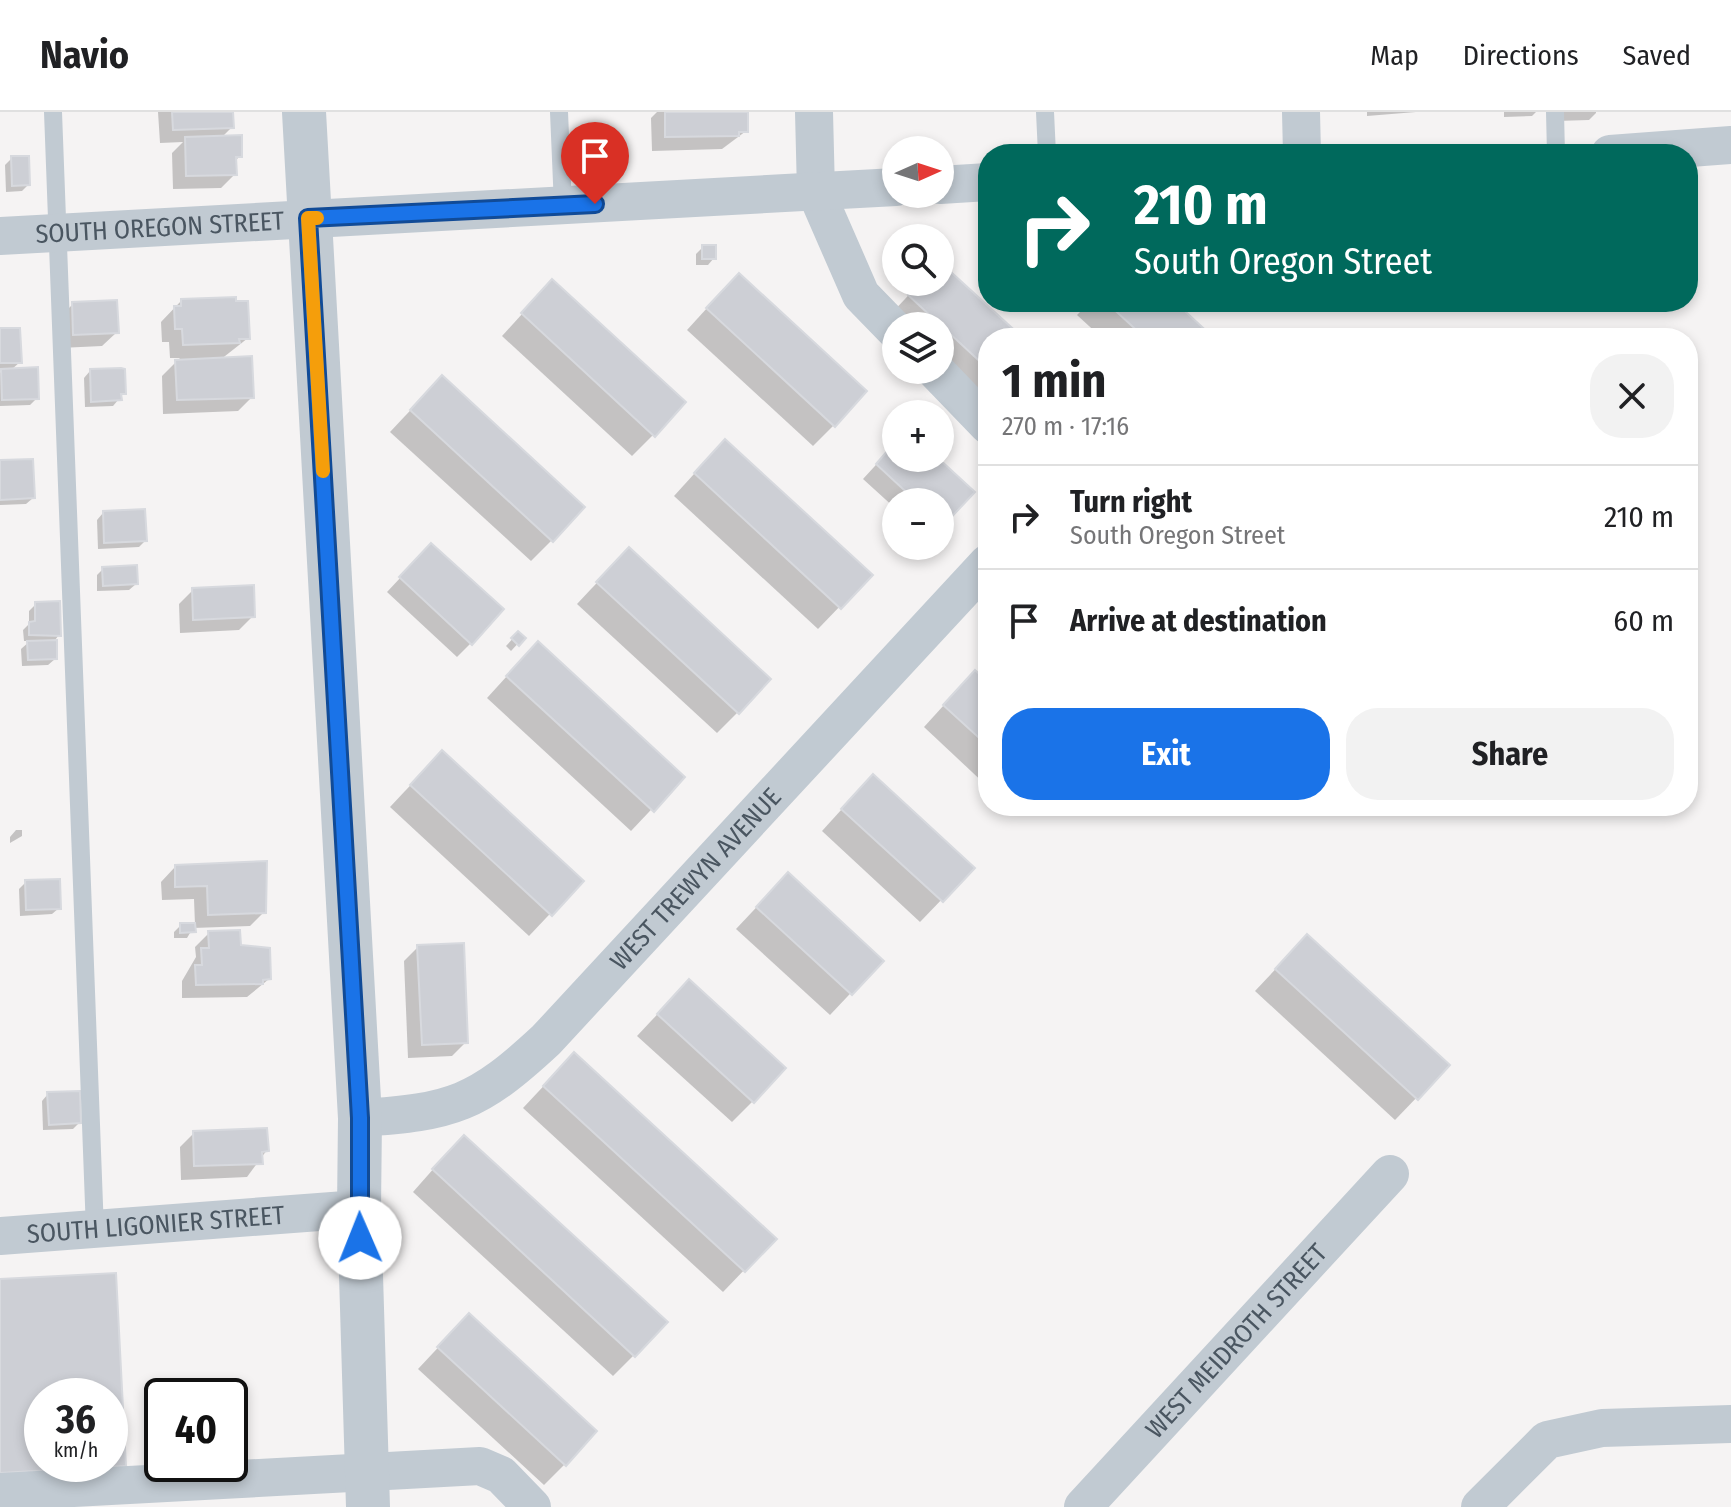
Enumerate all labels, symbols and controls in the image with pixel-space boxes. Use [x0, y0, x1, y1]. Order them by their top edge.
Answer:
text: Navio [40, 32, 129, 78]
text: Map [1370, 39, 1419, 72]
text: Directions [1463, 39, 1579, 72]
text: Saved [1623, 39, 1691, 72]
pin [561, 122, 629, 204]
icon: arrive [573, 134, 617, 178]
north arrow [882, 136, 954, 208]
map controls [882, 136, 954, 560]
text: 210 m [1134, 172, 1268, 239]
icon: right [1002, 176, 1106, 280]
street label: SOUTH OREGON STREET [35, 205, 285, 250]
button: search [882, 224, 954, 296]
text: South Oregon Street [1134, 240, 1432, 284]
button: layers [882, 312, 954, 384]
text: 1 min [1002, 352, 1107, 410]
button: close [1590, 354, 1674, 438]
button: + [882, 400, 954, 472]
text: 270 m · 17:16 [1002, 411, 1129, 442]
text: Turn right [1070, 484, 1192, 520]
button: − [882, 488, 954, 560]
icon: right [1002, 495, 1046, 539]
text: 210 m [1604, 499, 1674, 535]
text: South Oregon Street [1070, 520, 1285, 551]
icon: arrive [1002, 599, 1046, 643]
text: Arrive at destination [1070, 603, 1327, 639]
text: 60 m [1613, 603, 1674, 639]
button: Exit [1002, 708, 1330, 800]
button: Share [1346, 708, 1674, 800]
street label: WEST TREWYN AVENUE [604, 782, 788, 976]
position arrow [318, 1196, 402, 1280]
street label: SOUTH LIGONIER STREET [26, 1200, 285, 1250]
street label: WEST MEIDROTH STREET [1139, 1238, 1334, 1445]
speed limit sign: 40 [144, 1378, 248, 1482]
text: 36 [56, 1396, 96, 1444]
text: km/h [54, 1438, 98, 1462]

